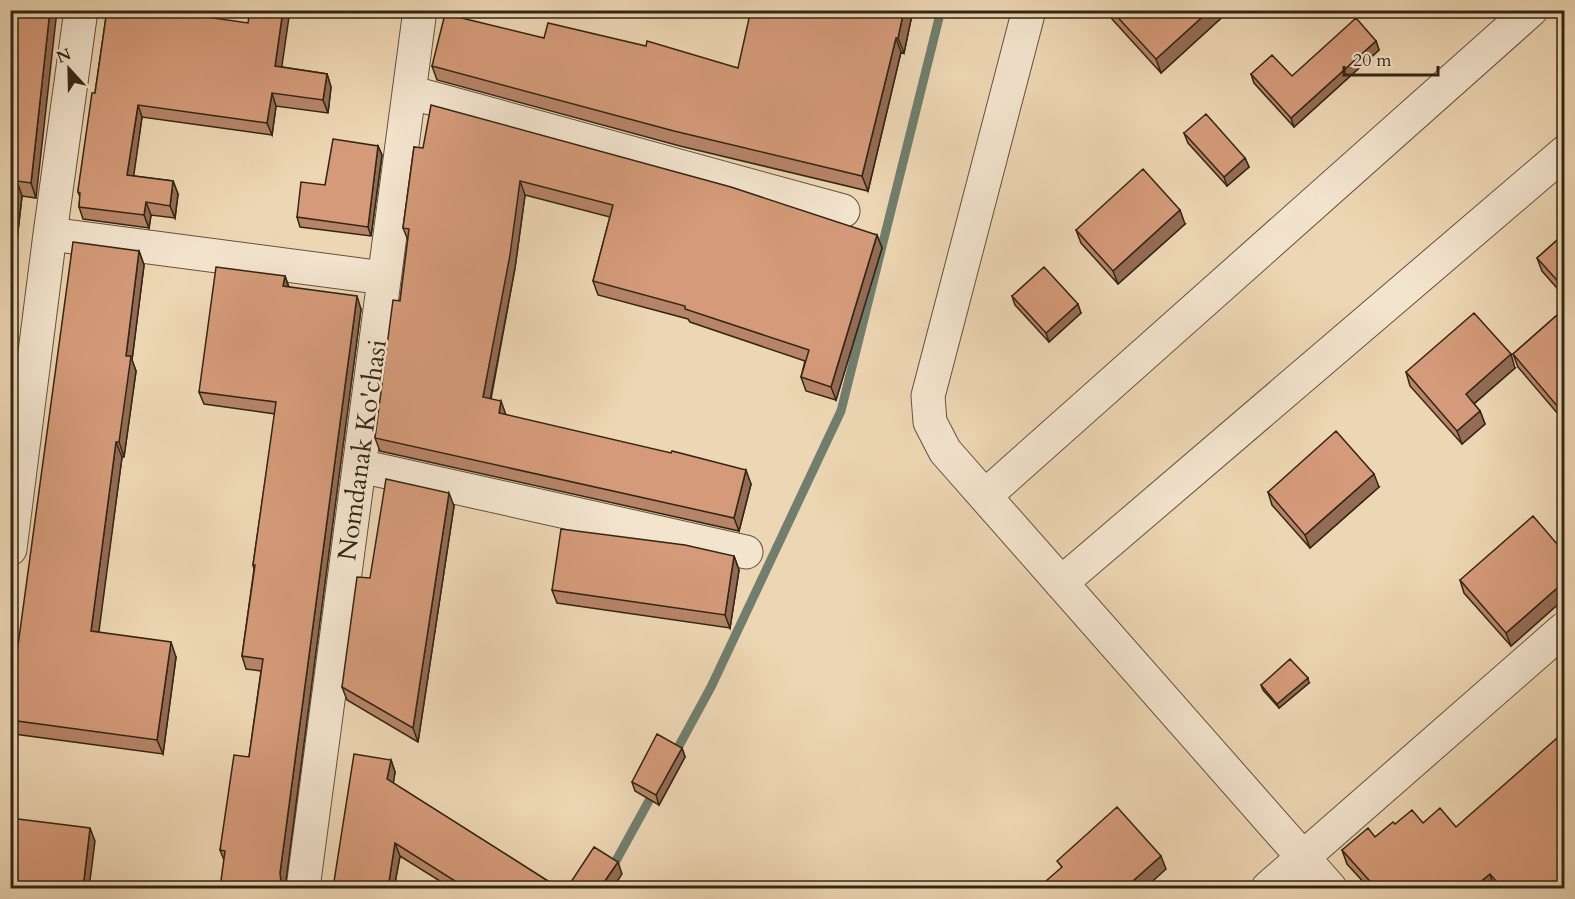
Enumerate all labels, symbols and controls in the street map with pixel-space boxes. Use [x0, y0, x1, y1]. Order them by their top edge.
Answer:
north arrow [39, 39, 99, 99]
scale bar [1344, 39, 1438, 77]
text: N [53, 43, 74, 69]
text: 20 m [1353, 48, 1392, 73]
street label: Nomdanak Ko'chasi [329, 337, 395, 563]

